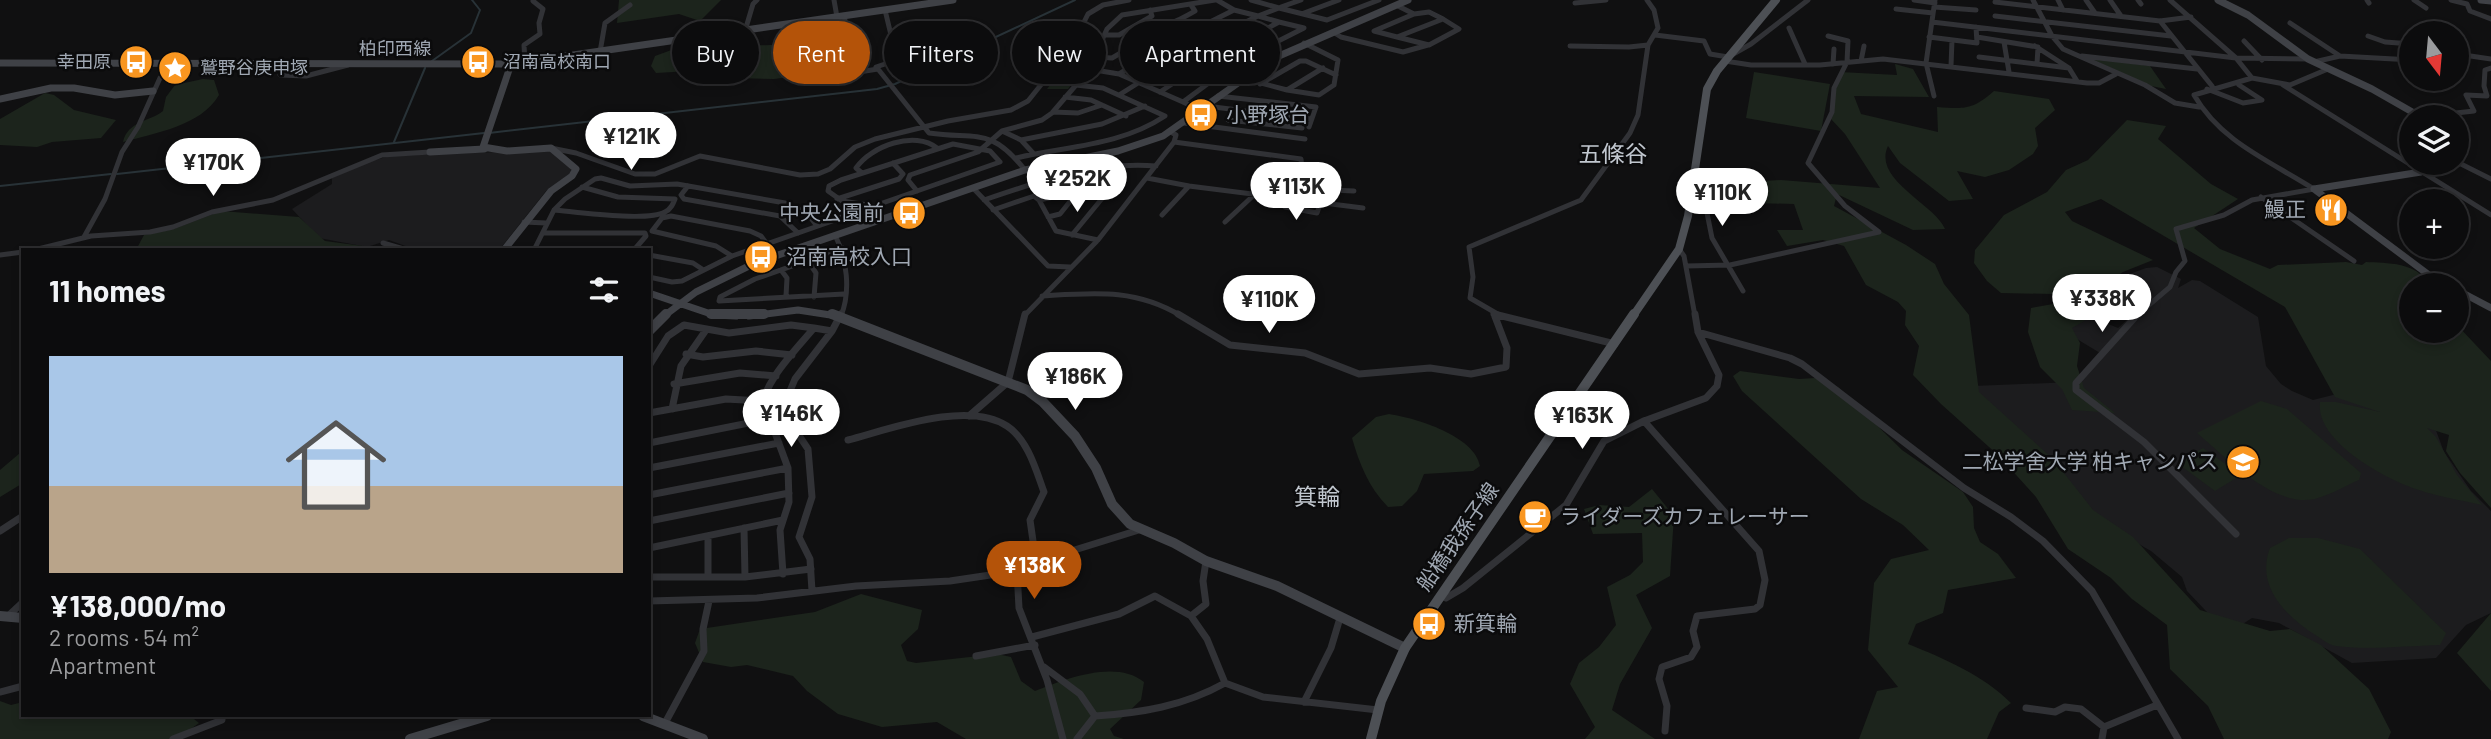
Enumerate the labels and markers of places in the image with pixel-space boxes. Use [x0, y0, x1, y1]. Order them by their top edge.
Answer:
bus stop icon: 幸田原 [117, 43, 155, 81]
bus stop icon: 沼南高校南口 [459, 43, 497, 81]
place icon: 鷲野谷庚申塚 [156, 49, 194, 87]
place label: 幸田原 [57, 50, 111, 72]
place label: 沼南高校南口 [503, 50, 611, 72]
place label: 鷲野谷庚申塚 [200, 56, 308, 78]
bus stop icon: 小野塚台 [1182, 96, 1220, 134]
place label: 小野塚台 [1226, 101, 1310, 126]
pin: ¥121K [582, 113, 680, 172]
pin: ¥170K [164, 138, 262, 198]
pin: ¥252K [1028, 154, 1126, 214]
pin: ¥113K [1247, 162, 1345, 222]
pin: ¥110K [1673, 168, 1771, 228]
restaurant icon: 鰻正 [2312, 191, 2350, 229]
bus stop icon: 中央公園前 [890, 194, 928, 232]
place label: 鰻正 [2264, 196, 2306, 221]
place label: 中央公園前 [779, 199, 884, 224]
bus stop icon: 沼南高校入口 [742, 238, 780, 276]
place label: 沼南高校入口 [786, 243, 912, 268]
pin: ¥338K [2053, 274, 2151, 334]
pin: ¥110K [1220, 276, 1318, 335]
pin: ¥186K [1026, 352, 1124, 412]
pin: ¥146K [742, 390, 840, 449]
pin: ¥163K [1533, 392, 1631, 451]
school or university icon: 二松学舍大学 柏キャンパス [2224, 443, 2262, 481]
place label: 二松学舍大学 柏キャンパス [1962, 448, 2218, 473]
cafe icon: ライダーズカフェレーサー [1516, 498, 1554, 536]
place label: ライダーズカフェレーサー [1560, 503, 1810, 528]
pin: ¥138K [985, 542, 1083, 601]
bus stop icon: 新箕輪 [1410, 605, 1448, 643]
place label: 新箕輪 [1454, 610, 1517, 635]

